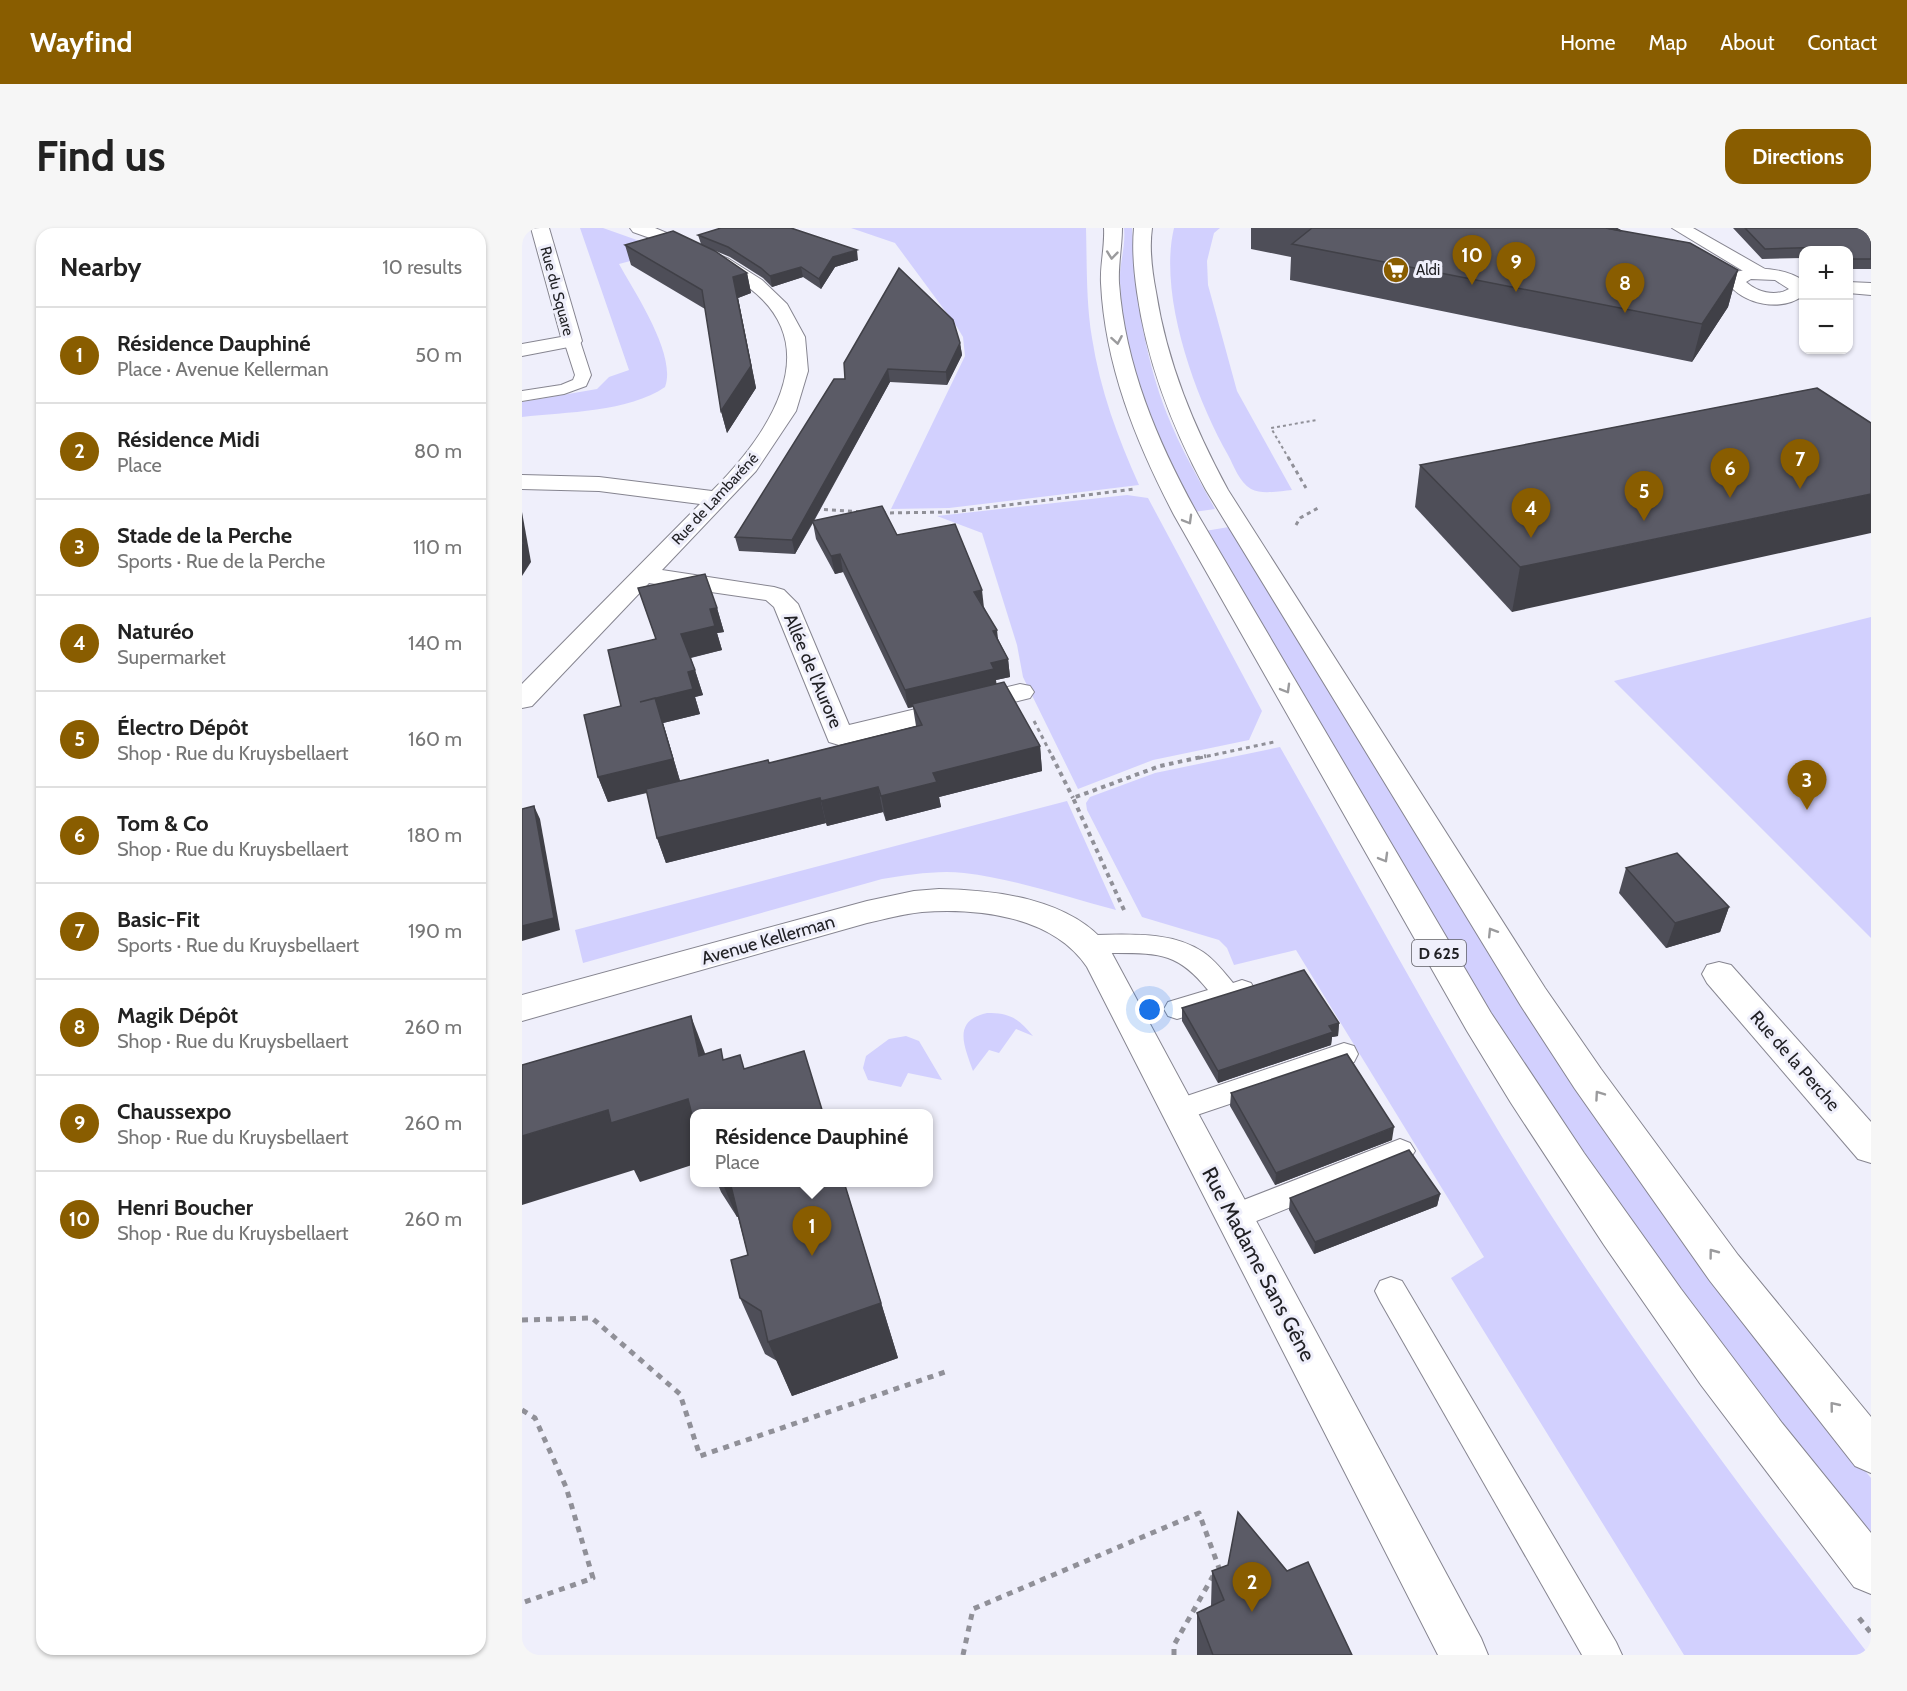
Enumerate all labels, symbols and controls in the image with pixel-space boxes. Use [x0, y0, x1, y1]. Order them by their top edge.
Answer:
text: Wayfind [30, 25, 132, 59]
text: Home [1560, 30, 1616, 55]
text: Map [1649, 30, 1687, 55]
text: About [1720, 30, 1774, 55]
text: Contact [1807, 30, 1877, 55]
button: Directions [1725, 129, 1871, 184]
text: Find us [36, 130, 165, 182]
pin: 10 [1452, 236, 1492, 285]
pin: 9 [1496, 242, 1536, 292]
street label: Rue du Square [536, 244, 578, 338]
map controls [1799, 246, 1853, 354]
button: + [1799, 246, 1853, 300]
one-way arrow [1106, 250, 1119, 259]
text: Nearby [60, 251, 141, 283]
text: 10 results [382, 255, 462, 279]
supermarket icon: Aldi [1381, 255, 1411, 285]
place label: Aldi [1416, 261, 1440, 279]
pin: 8 [1606, 264, 1644, 313]
button: − [1799, 300, 1853, 354]
text: Résidence Dauphiné [117, 330, 311, 357]
one-way arrow [1110, 334, 1123, 344]
text: 1 [76, 343, 83, 367]
text: 50 m [415, 343, 462, 367]
text: Place · Avenue Kellerman [117, 357, 329, 381]
text: Résidence Midi [117, 426, 260, 453]
text: 2 [74, 439, 85, 463]
text: 80 m [414, 439, 462, 463]
pin: 7 [1780, 440, 1820, 489]
pin: 6 [1710, 448, 1750, 498]
street label: Rue de Lambaréné [668, 449, 762, 549]
text: Place [117, 453, 162, 477]
pin: 5 [1624, 472, 1664, 521]
pin: 4 [1512, 488, 1550, 538]
one-way arrow [1181, 514, 1193, 524]
text: Stade de la Perche [117, 522, 292, 549]
text: 3 [74, 535, 85, 559]
text: 110 m [413, 535, 462, 559]
text: Sports · Rue de la Perche [117, 549, 325, 573]
street label: Allée de l'Aurore [779, 611, 847, 731]
text: Naturéo [117, 618, 194, 645]
text: 4 [73, 631, 86, 655]
text: 140 m [408, 631, 462, 655]
text: Supermarket [117, 645, 226, 669]
one-way arrow [1279, 683, 1290, 693]
text: Électro Dépôt [117, 714, 248, 741]
text: 5 [74, 727, 85, 751]
text: 160 m [408, 727, 462, 751]
text: Shop · Rue du Kruysbellaert [117, 741, 349, 765]
pin: 3 [1788, 760, 1826, 810]
text: Tom & Co [117, 810, 209, 837]
text: 6 [74, 823, 85, 847]
text: 180 m [407, 823, 462, 847]
text: Shop · Rue du Kruysbellaert [117, 837, 349, 861]
one-way arrow [1376, 852, 1388, 862]
text: Basic-Fit [117, 906, 200, 933]
street label: Avenue Kellerman [699, 910, 837, 970]
text: 7 [74, 919, 85, 943]
text: 190 m [408, 919, 462, 943]
one-way arrow [1488, 928, 1500, 938]
text: Sports · Rue du Kruysbellaert [117, 933, 359, 957]
road number: D 625 [1412, 940, 1466, 966]
your location [1135, 995, 1164, 1024]
text: Magik Dépôt [117, 1002, 238, 1029]
street label: Rue de la Perche [1746, 1006, 1844, 1116]
text: 8 [73, 1015, 86, 1039]
text: 260 m [404, 1015, 462, 1039]
text: Shop · Rue du Kruysbellaert [117, 1029, 349, 1053]
one-way arrow [1595, 1091, 1606, 1102]
text: Chaussexpo [117, 1098, 231, 1125]
popup [690, 1109, 933, 1187]
text: 9 [74, 1111, 85, 1135]
text: 260 m [404, 1111, 462, 1135]
text: Résidence Dauphiné [715, 1123, 908, 1150]
text: Shop · Rue du Kruysbellaert [117, 1125, 349, 1149]
text: Place [715, 1150, 760, 1174]
street label: Rue Madame Sans Gêne [1197, 1163, 1321, 1366]
text: Henri Boucher [117, 1194, 253, 1221]
pin: 1 [792, 1206, 832, 1256]
text: 10 [69, 1207, 90, 1231]
text: 260 m [404, 1207, 462, 1231]
text: Shop · Rue du Kruysbellaert [117, 1221, 349, 1245]
one-way arrow [1710, 1249, 1721, 1260]
one-way arrow [1831, 1402, 1842, 1413]
pin: 2 [1232, 1562, 1272, 1612]

